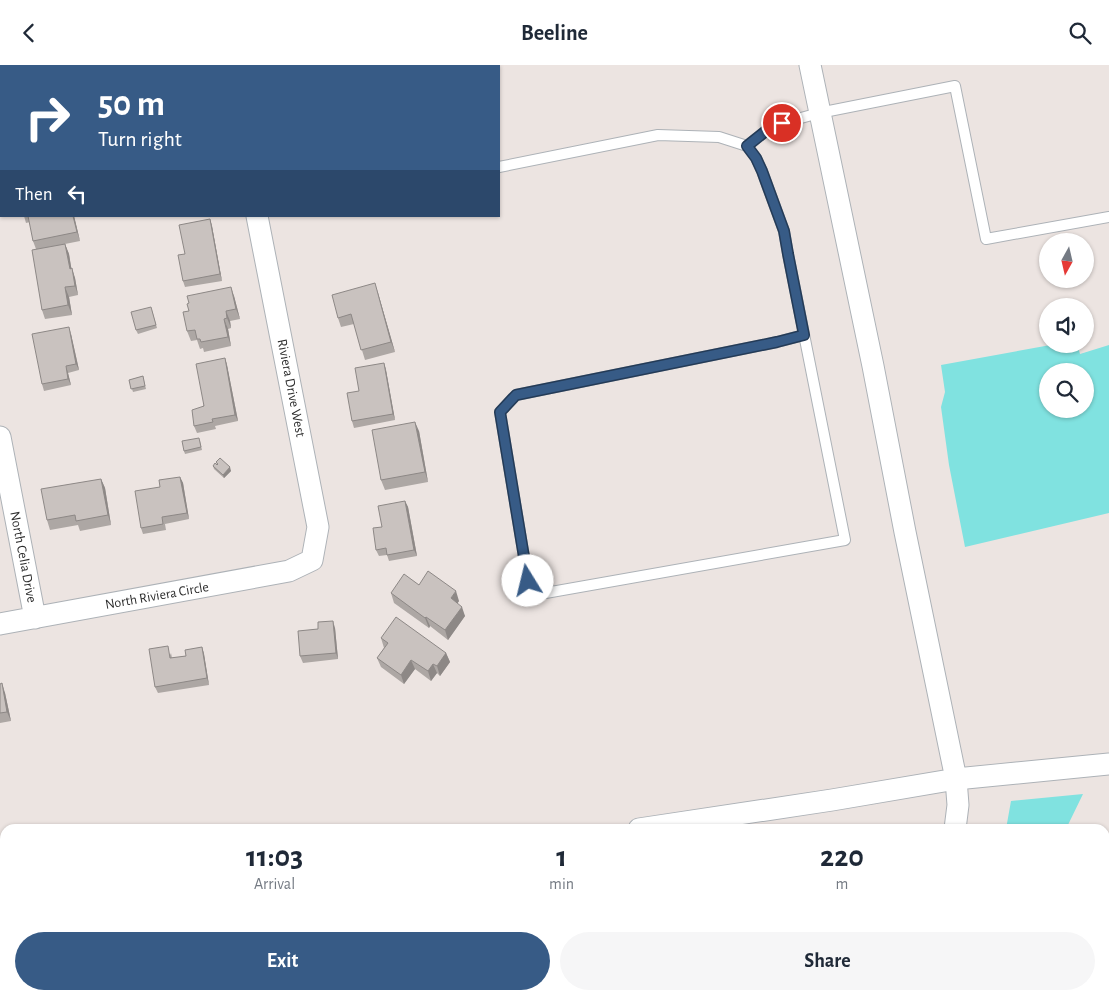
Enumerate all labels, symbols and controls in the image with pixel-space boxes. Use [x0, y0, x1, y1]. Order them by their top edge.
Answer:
icon: back [15, 19, 43, 47]
icon: search [1066, 19, 1094, 47]
text: Beeline [521, 22, 588, 44]
icon: right [15, 85, 80, 150]
text: 50 m [98, 87, 165, 122]
pin [761, 102, 803, 144]
icon: arrive [768, 109, 796, 137]
text: Turn right [98, 128, 182, 150]
icon: left [63, 180, 91, 208]
text: Then [15, 185, 53, 204]
north arrow [1039, 233, 1094, 287]
map controls [1039, 233, 1094, 418]
button: sound [1039, 298, 1094, 353]
street label: Riviera Drive West [275, 338, 307, 439]
button: search [1039, 363, 1094, 418]
street label: North Celia Drive [7, 510, 39, 604]
position arrow [501, 554, 553, 606]
street label: North Riviera Circle [104, 580, 210, 612]
text: 11:03 [246, 842, 303, 872]
text: 1 [556, 842, 567, 872]
text: 220 [820, 842, 864, 872]
text: Arrival [254, 876, 295, 892]
text: min [549, 876, 574, 892]
text: m [836, 876, 848, 892]
button: Exit [15, 932, 550, 990]
button: Share [560, 932, 1095, 990]

